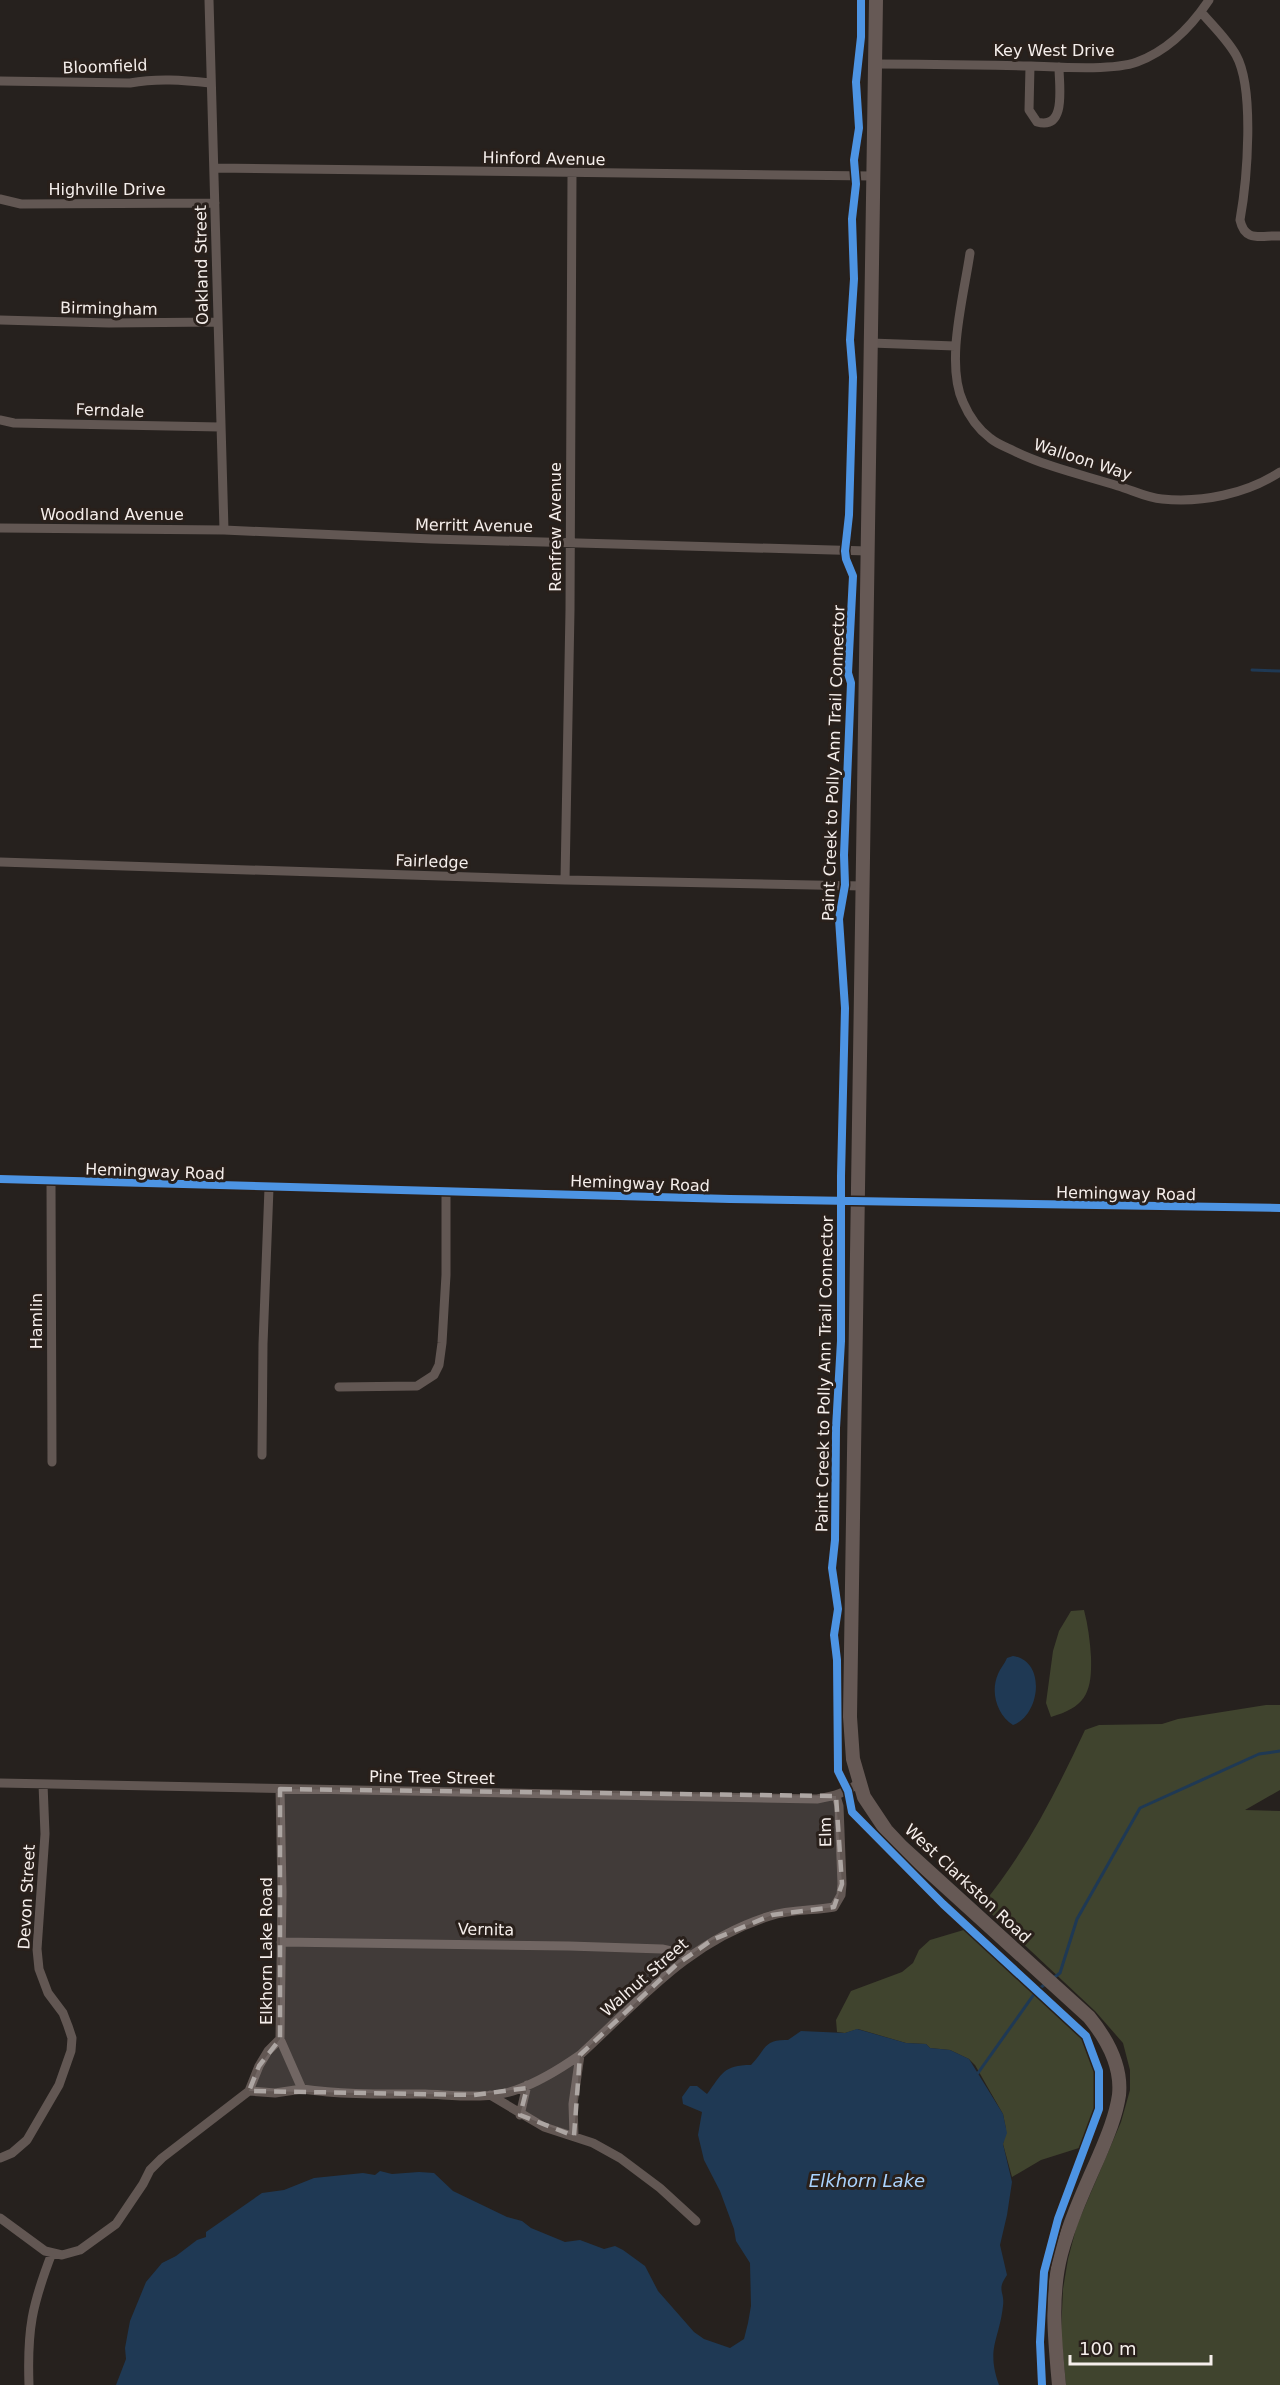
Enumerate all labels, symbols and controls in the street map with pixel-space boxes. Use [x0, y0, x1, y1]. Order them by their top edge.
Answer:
street label: Key West Drive [993, 41, 1115, 60]
street label: Bloomfield [62, 56, 148, 77]
street label: Hinford Avenue [482, 148, 606, 169]
street label: Highville Drive [48, 180, 166, 199]
street label: Oakland Street [191, 205, 212, 325]
street label: Birmingham [60, 298, 158, 319]
street label: Ferndale [75, 400, 145, 421]
street label: Walloon Way [1031, 435, 1134, 484]
street label: Renfrew Avenue [546, 462, 565, 592]
street label: Woodland Avenue [40, 505, 184, 524]
street label: Merritt Avenue [415, 515, 533, 536]
street label: Paint Creek to Polly Ann Trail Connector [818, 604, 849, 921]
street label: Fairledge [395, 851, 469, 872]
street label: Hemingway Road [85, 1160, 225, 1183]
street label: Hemingway Road [570, 1172, 710, 1195]
street label: Hemingway Road [1056, 1183, 1196, 1204]
street label: Paint Creek to Polly Ann Trail Connector [812, 1215, 837, 1532]
street label: Hamlin [27, 1293, 46, 1349]
street label: Pine Tree Street [369, 1767, 495, 1788]
street label: Elm [816, 1817, 835, 1847]
street label: West Clarkston Road [901, 1820, 1035, 1947]
street label: Devon Street [14, 1844, 39, 1950]
street label: Elkhorn Lake Road [257, 1877, 276, 2025]
street label: Vernita [458, 1920, 514, 1939]
street label: Walnut Street [597, 1934, 692, 2020]
water label: Elkhorn Lake [809, 2170, 925, 2191]
scale bar [1070, 2328, 1211, 2366]
text: 100 m [1079, 2338, 1137, 2359]

